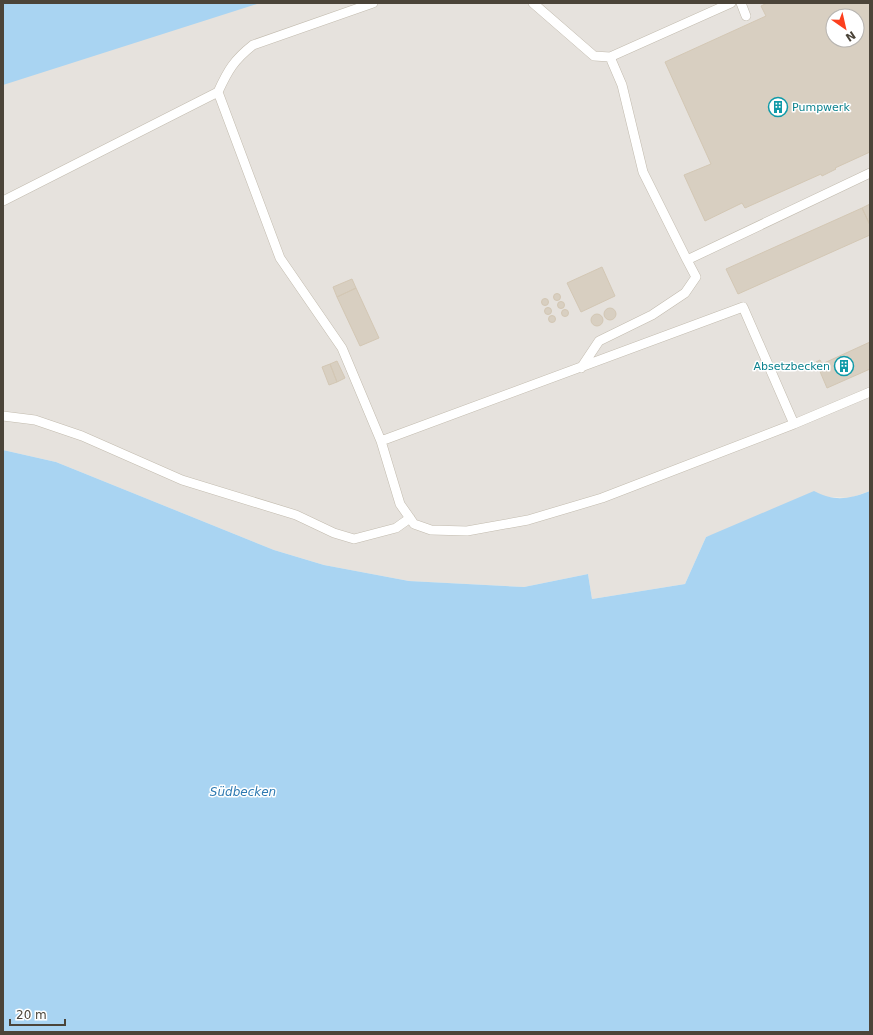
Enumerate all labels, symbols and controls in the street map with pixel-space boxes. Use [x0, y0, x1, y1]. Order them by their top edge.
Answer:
north arrow [825, 8, 865, 48]
text: N [843, 28, 858, 44]
building icon: Pumpwerk [767, 96, 789, 118]
place label: Pumpwerk [792, 101, 850, 114]
building icon: Absetzbecken [833, 355, 855, 377]
place label: Absetzbecken [753, 360, 830, 373]
water label: Südbecken [210, 785, 276, 799]
scale bar [10, 1001, 65, 1027]
text: 20 m [16, 1008, 47, 1022]

